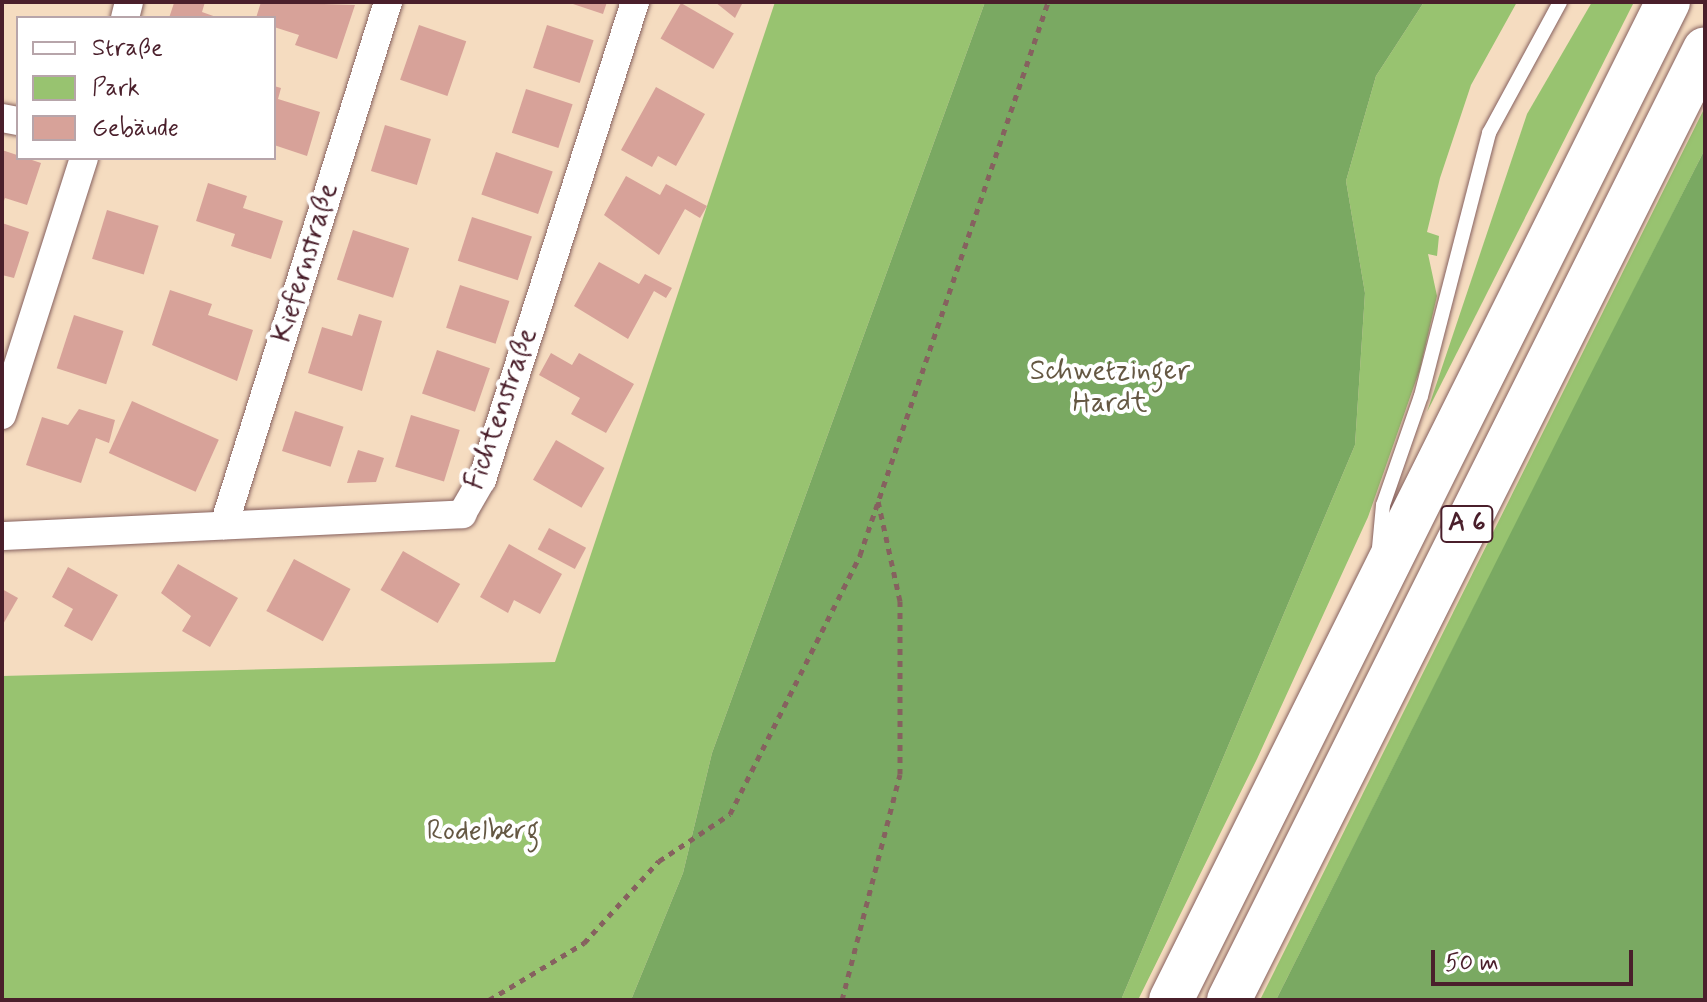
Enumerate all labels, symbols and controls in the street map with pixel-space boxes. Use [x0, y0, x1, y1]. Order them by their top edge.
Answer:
legend [16, 16, 276, 160]
text: Straße [92, 33, 163, 64]
text: Park [92, 73, 140, 104]
text: Gebäude [92, 113, 179, 144]
street label: Kiefernstraße [266, 179, 346, 347]
street label: Fichtenstraße [459, 324, 545, 494]
park label: Schwetzinger Hardt [1030, 355, 1190, 421]
road number: A 6 [1439, 502, 1495, 546]
park label: Rodelberg [427, 815, 539, 849]
scale bar [1435, 934, 1637, 984]
text: 50 m [1445, 948, 1499, 979]

